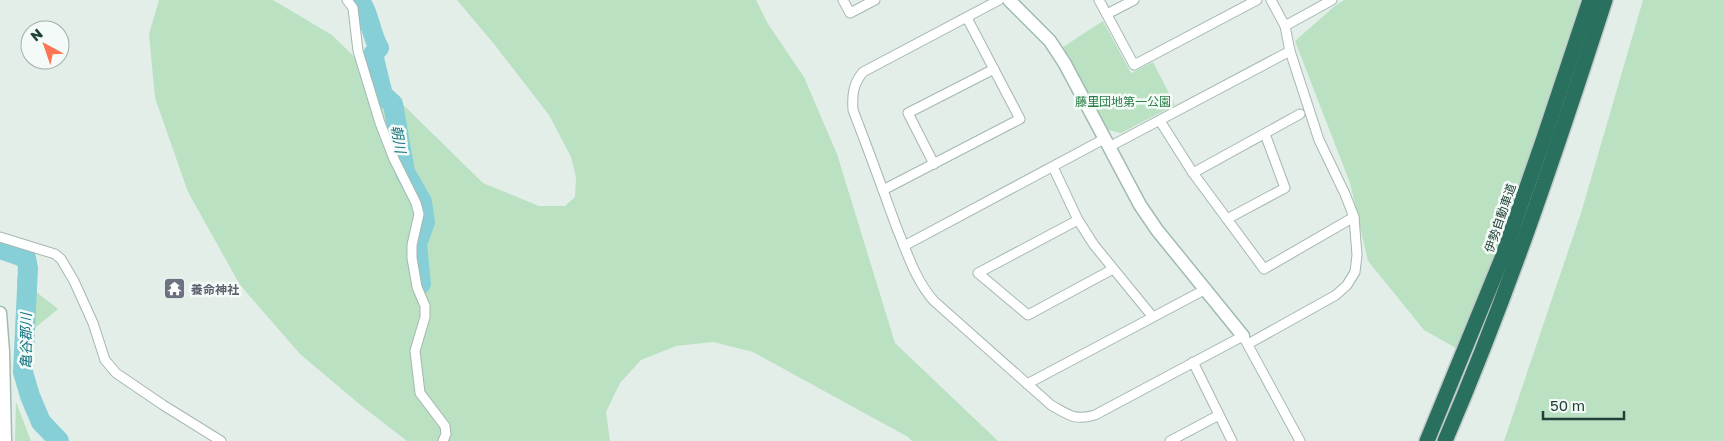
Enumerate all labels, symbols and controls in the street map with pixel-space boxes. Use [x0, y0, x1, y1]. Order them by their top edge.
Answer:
north arrow [20, 20, 70, 70]
text: N [27, 25, 46, 45]
park label: 藤里団地第一公園 [1075, 94, 1171, 109]
water label: 朝川 [388, 124, 410, 156]
street label: 伊勢自動車道 [1481, 182, 1519, 254]
temple icon: 養命神社 [163, 277, 187, 301]
place label: 養命神社 [191, 282, 239, 297]
water label: 亀谷郡川 [17, 311, 34, 369]
scale bar [1543, 388, 1624, 420]
text: 50 m [1550, 396, 1585, 414]

